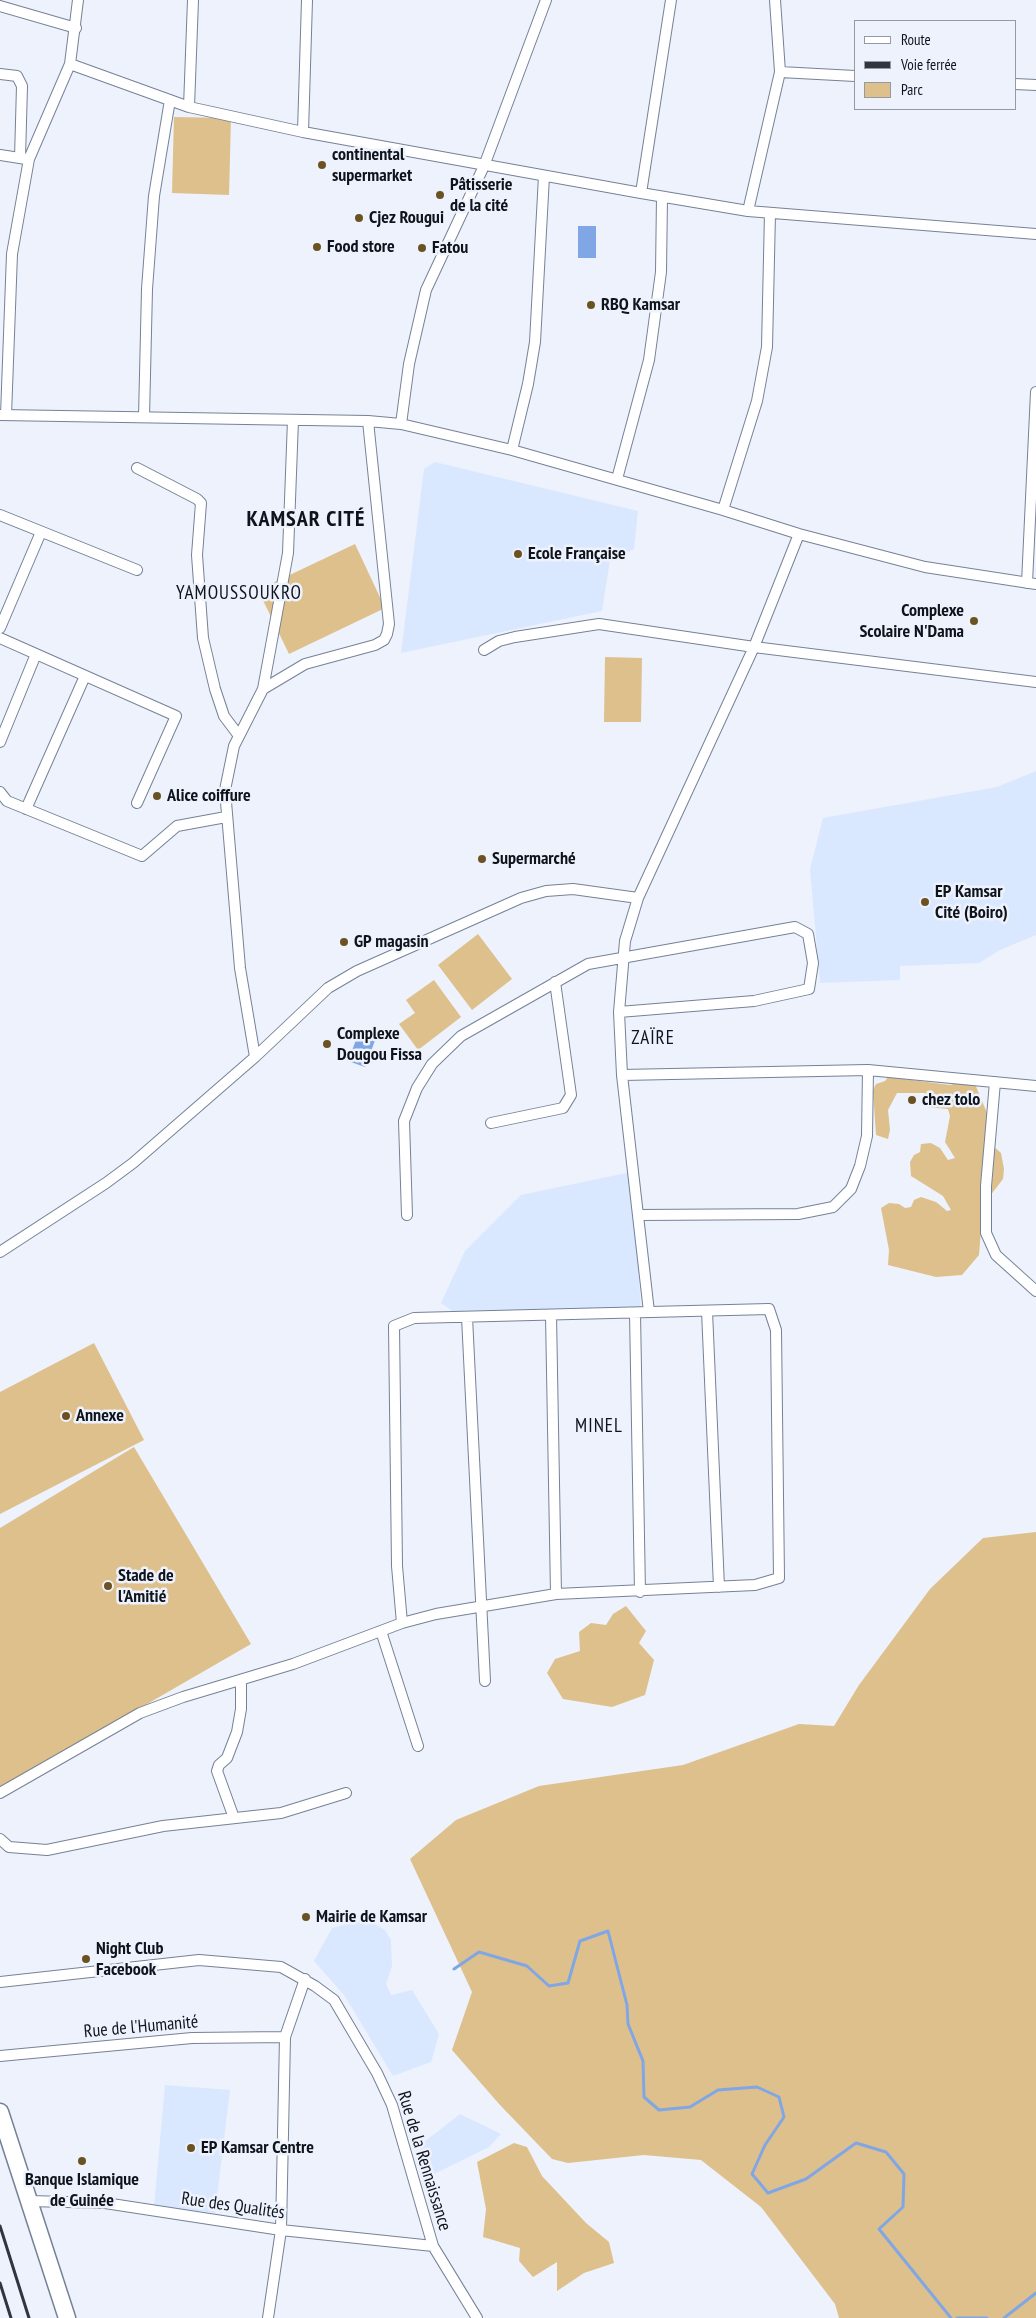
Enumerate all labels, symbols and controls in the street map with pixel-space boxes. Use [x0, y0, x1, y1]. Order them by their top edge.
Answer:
legend [854, 20, 1016, 110]
text: Route [901, 30, 931, 49]
text: Voie ferrée [901, 55, 957, 74]
text: Parc [901, 80, 923, 99]
place label: continental supermarket [332, 144, 412, 186]
marker: continental supermarket [316, 159, 328, 171]
place label: Pâtisserie de la cité [450, 174, 512, 216]
marker: Pâtisserie de la cité [434, 189, 446, 201]
place label: Cjez Rougui [369, 207, 444, 229]
marker: Cjez Rougui [353, 212, 365, 224]
place label: Food store [327, 236, 395, 258]
place label: Fatou [432, 237, 468, 259]
marker: Food store [311, 241, 323, 253]
marker: Fatou [416, 242, 428, 254]
place label: RBQ Kamsar [601, 294, 680, 316]
marker: RBQ Kamsar [585, 299, 597, 311]
district label: KAMSAR CITÉ [245, 507, 367, 533]
place label: Ecole Française [528, 543, 626, 565]
marker: Ecole Française [512, 548, 524, 560]
district label: YAMOUSSOUKRO [175, 583, 303, 605]
place label: Complexe Scolaire N'Dama [859, 600, 964, 642]
marker: Complexe Scolaire N'Dama [968, 615, 980, 627]
place label: Alice coiffure [167, 785, 251, 807]
marker: Alice coiffure [151, 790, 163, 802]
place label: Supermarché [492, 848, 576, 870]
marker: Supermarché [476, 853, 488, 865]
place label: EP Kamsar Cité (Boiro) [935, 881, 1008, 924]
marker: EP Kamsar Cité (Boiro) [919, 896, 931, 908]
place label: GP magasin [354, 931, 429, 953]
marker: GP magasin [338, 936, 350, 948]
place label: Complexe Dougou Fissa [337, 1023, 422, 1066]
district label: ZAÏRE [631, 1028, 675, 1050]
marker: Complexe Dougou Fissa [321, 1038, 333, 1050]
place label: chez tolo [922, 1089, 980, 1111]
marker: chez tolo [906, 1094, 918, 1106]
place label: Annexe [76, 1405, 124, 1427]
marker: Annexe [60, 1410, 72, 1422]
district label: MINEL [574, 1416, 624, 1438]
place label: Stade de l'Amitié [118, 1565, 174, 1608]
marker: Stade de l'Amitié [102, 1580, 114, 1592]
place label: Mairie de Kamsar [316, 1906, 427, 1928]
marker: Mairie de Kamsar [300, 1911, 312, 1923]
place label: Night Club Facebook [96, 1938, 163, 1980]
marker: Night Club Facebook [80, 1953, 92, 1965]
street label: Rue de l'Humanité [83, 2011, 199, 2043]
street label: Rue de la Rennaissance [392, 2088, 456, 2234]
place label: EP Kamsar Centre [201, 2137, 314, 2159]
marker: EP Kamsar Centre [185, 2142, 197, 2154]
marker: Banque Islamique de Guinée [76, 2155, 88, 2167]
place label: Banque Islamique de Guinée [25, 2169, 139, 2212]
street label: Rue des Qualités [180, 2188, 286, 2224]

